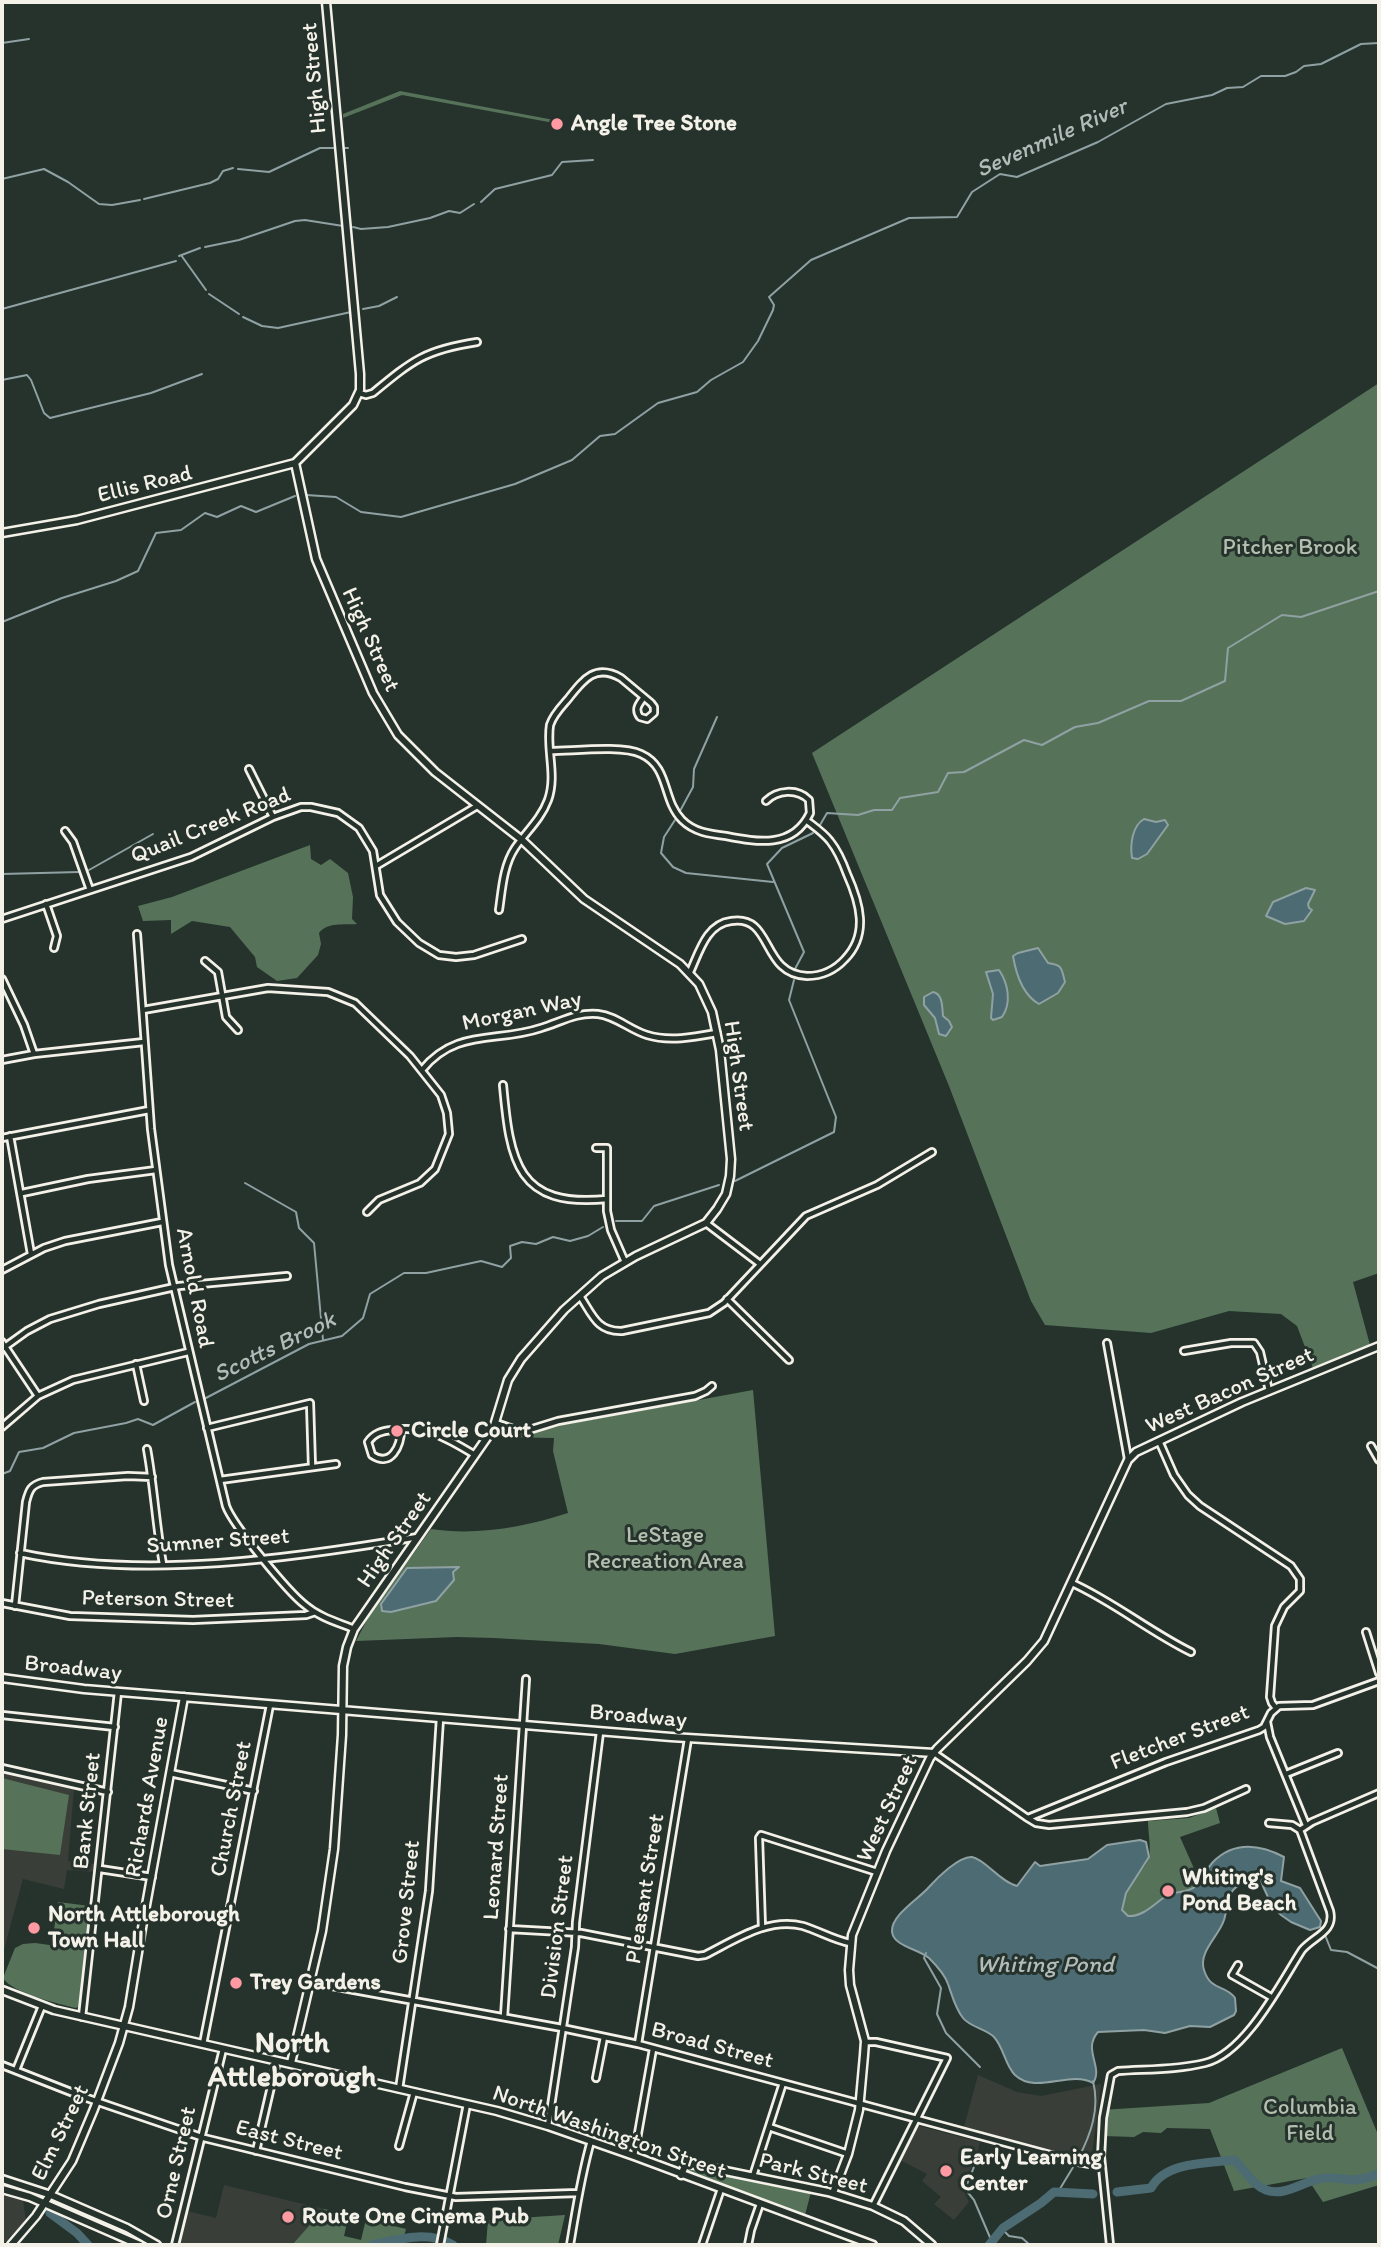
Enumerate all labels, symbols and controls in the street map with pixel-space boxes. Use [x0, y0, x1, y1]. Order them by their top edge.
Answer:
street label: High Street [296, 21, 334, 135]
water label: Sevenmile River [972, 93, 1132, 185]
place label: Angle Tree Stone [571, 110, 737, 138]
marker: Angle Tree Stone [549, 116, 565, 132]
street label: Ellis Road [95, 460, 195, 510]
park label: Pitcher Brook [1223, 534, 1357, 562]
street label: High Street [335, 584, 405, 696]
street label: Quail Creek Road [127, 781, 295, 871]
street label: Morgan Way [460, 986, 584, 1038]
street label: High Street [717, 1019, 759, 1133]
street label: Arnold Road [169, 1226, 219, 1350]
water label: Scotts Brook [209, 1306, 341, 1390]
street label: West Bacon Street [1142, 1342, 1318, 1440]
place label: Circle Court [411, 1417, 531, 1445]
marker: Circle Court [389, 1423, 405, 1439]
street label: High Street [352, 1486, 438, 1594]
park label: LeStage Recreation Area [586, 1522, 744, 1576]
street label: Sumner Street [146, 1523, 290, 1561]
street label: Peterson Street [81, 1585, 235, 1615]
street label: Broadway [23, 1650, 123, 1688]
street label: Broadway [588, 1699, 688, 1735]
street label: Fletcher Street [1107, 1699, 1253, 1777]
street label: Richards Avenue [120, 1714, 176, 1880]
street label: Church Street [205, 1739, 259, 1879]
street label: Bank Street [68, 1751, 108, 1871]
street label: West Street [851, 1751, 925, 1867]
street label: Leonard Street [478, 1773, 516, 1921]
street label: Pleasant Street [621, 1812, 671, 1966]
street label: Grove Street [387, 1839, 427, 1965]
street label: Division Street [535, 1854, 581, 2000]
place label: Whiting's Pond Beach [1182, 1864, 1296, 1918]
marker: Whiting's Pond Beach [1160, 1883, 1176, 1899]
place label: North Attleborough Town Hall [48, 1901, 240, 1955]
marker: North Attleborough Town Hall [26, 1920, 42, 1936]
water label: Whiting Pond [976, 1952, 1114, 1980]
place label: Trey Gardens [250, 1969, 381, 1997]
marker: Trey Gardens [228, 1975, 244, 1991]
street label: Broad Street [648, 2016, 776, 2076]
district label: North Attleborough [208, 2026, 376, 2096]
street label: Elm Street [26, 2080, 96, 2186]
street label: North Washington Street [489, 2080, 729, 2186]
park label: Columbia Field [1263, 2094, 1357, 2148]
street label: Orne Street [151, 2104, 203, 2222]
street label: East Street [233, 2114, 345, 2168]
place label: Early Learning Center [960, 2144, 1102, 2198]
street label: Park Street [756, 2147, 870, 2201]
marker: Early Learning Center [938, 2163, 954, 2179]
place label: Route One Cinema Pub [302, 2203, 529, 2231]
marker: Route One Cinema Pub [280, 2209, 296, 2225]

